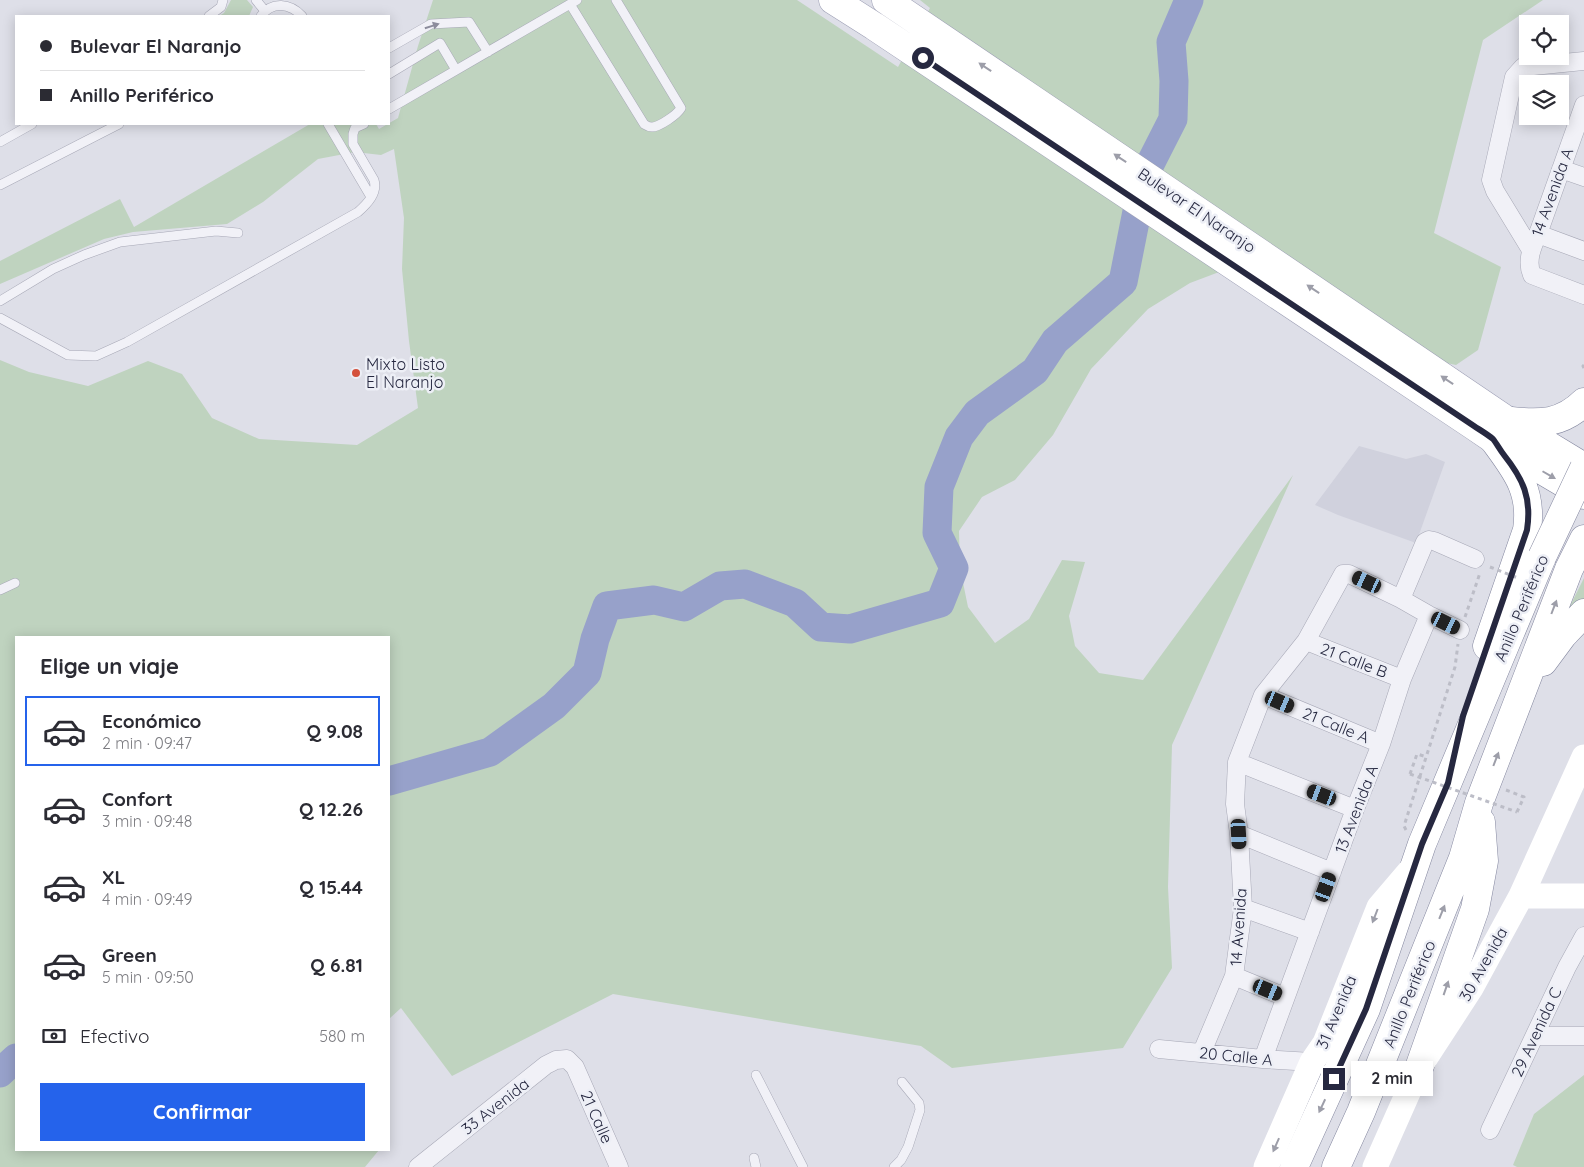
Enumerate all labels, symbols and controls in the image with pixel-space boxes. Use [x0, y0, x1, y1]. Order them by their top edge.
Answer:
map controls [1519, 15, 1569, 125]
button: locate [1519, 15, 1569, 65]
one-way arrow [424, 21, 439, 29]
text: Bulevar El Naranjo [70, 34, 241, 58]
route start [912, 47, 934, 69]
one-way arrow [979, 62, 992, 72]
button: layers [1519, 75, 1569, 125]
text: Anillo Periférico [70, 83, 214, 107]
street label: 14 Avenida A [1527, 145, 1577, 239]
one-way arrow [1113, 153, 1127, 163]
street label: Bulevar El Naranjo [1134, 163, 1260, 257]
one-way arrow [1306, 284, 1319, 293]
place label: Mixto Listo El Naranjo [366, 354, 445, 392]
marker: Mixto Listo El Naranjo [350, 367, 362, 379]
one-way arrow [1441, 375, 1454, 384]
one-way arrow [1542, 470, 1555, 479]
street label: Anillo Periférico [1490, 552, 1552, 664]
car [1350, 569, 1383, 595]
one-way arrow [1551, 600, 1559, 615]
car [1429, 610, 1462, 636]
street label: 21 Calle B [1318, 638, 1390, 682]
text: Elige un viaje [40, 652, 179, 680]
car [1263, 689, 1296, 715]
street label: 21 Calle A [1300, 703, 1372, 747]
icon: car [42, 709, 87, 754]
text: Económico [102, 709, 201, 733]
text: Q 9.08 [306, 719, 363, 743]
text: 2 min · 09:47 [102, 733, 192, 753]
one-way arrow [1493, 752, 1501, 766]
street label: 13 Avenida A [1330, 762, 1382, 856]
car [1305, 783, 1338, 807]
icon: car [42, 787, 87, 832]
text: Confort [102, 787, 173, 811]
text: Q 12.26 [299, 797, 363, 821]
text: 3 min · 09:48 [102, 811, 192, 831]
car [1230, 819, 1247, 849]
icon: car [42, 865, 87, 910]
text: XL [102, 865, 125, 889]
car [1313, 870, 1338, 904]
text: Q 15.44 [299, 875, 363, 899]
street label: 14 Avenida [1225, 887, 1251, 967]
text: 4 min · 09:49 [102, 889, 192, 909]
one-way arrow [1438, 905, 1446, 919]
one-way arrow [1371, 909, 1379, 924]
street label: 30 Avenida [1454, 923, 1512, 1005]
street label: Anillo Periférico [1378, 937, 1440, 1051]
icon: car [42, 943, 87, 988]
text: Green [102, 943, 157, 967]
text: Q 6.81 [310, 953, 363, 977]
text: 5 min · 09:50 [102, 967, 194, 987]
street label: 31 Avenida [1312, 972, 1360, 1052]
car [1251, 977, 1284, 1003]
one-way arrow [1443, 981, 1451, 996]
street label: 29 Avenida C [1507, 984, 1565, 1080]
icon: cash [40, 1022, 68, 1050]
text: Efectivo [80, 1024, 149, 1048]
text: 580 m [319, 1026, 365, 1046]
street label: 20 Calle A [1198, 1042, 1274, 1070]
callout: 2 min [1352, 1062, 1434, 1096]
route end [1323, 1068, 1345, 1090]
text: 2 min [1371, 1068, 1413, 1088]
street label: 33 Avenida [457, 1073, 533, 1139]
button: Confirmar [40, 1083, 365, 1141]
street label: 21 Calle [577, 1088, 617, 1146]
one-way arrow [1318, 1099, 1326, 1113]
one-way arrow [1271, 1138, 1279, 1152]

